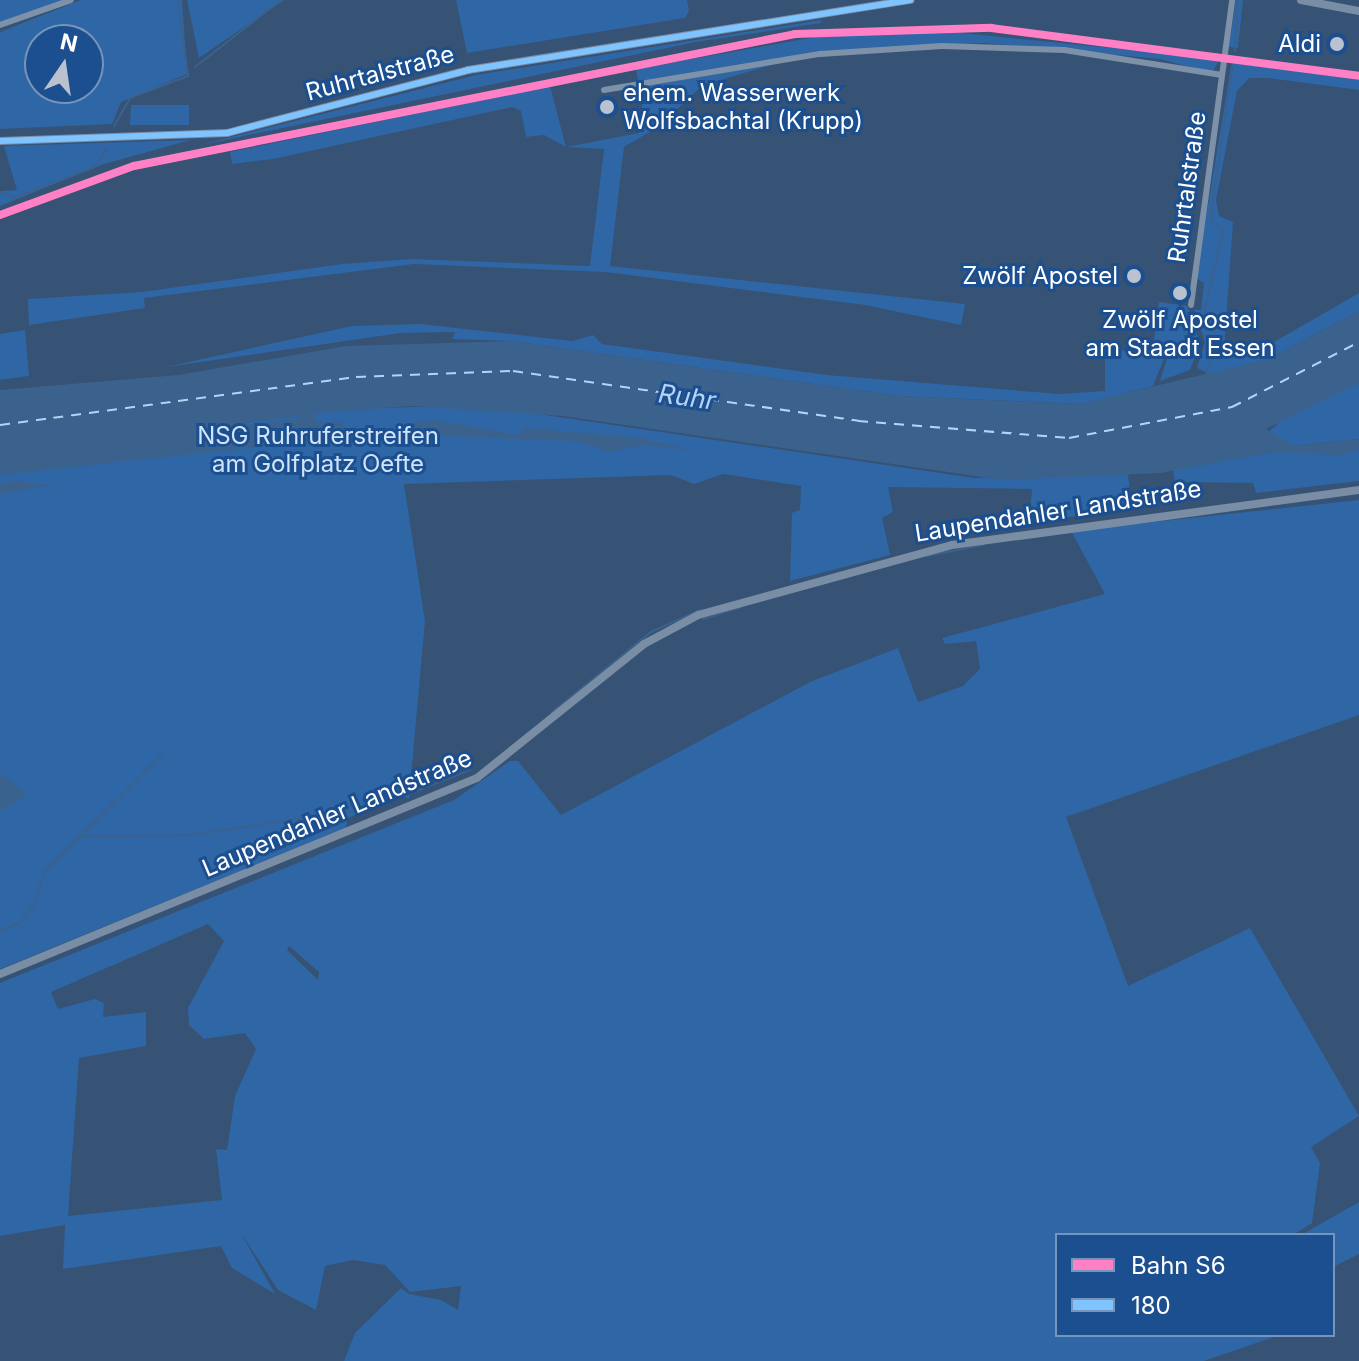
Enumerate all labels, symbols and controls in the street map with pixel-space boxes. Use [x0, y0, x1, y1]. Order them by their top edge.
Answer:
north arrow [24, 24, 104, 104]
text: N [58, 28, 80, 57]
place label: Aldi [1278, 30, 1321, 58]
marker: Aldi [1328, 35, 1346, 53]
street label: Ruhrtalstraße [303, 39, 457, 107]
place label: ehem. Wasserwerk Wolfsbachtal (Krupp) [623, 79, 863, 135]
marker: ehem. Wasserwerk Wolfsbachtal (Krupp) [598, 98, 616, 116]
street label: Ruhrtalstraße [1162, 110, 1212, 264]
place label: Zwölf Apostel [962, 262, 1118, 290]
marker: Zwölf Apostel [1125, 267, 1143, 285]
marker: Zwölf Apostel am Staadt Essen [1171, 284, 1189, 302]
place label: Zwölf Apostel am Staadt Essen [1085, 306, 1275, 362]
water label: Ruhr [656, 378, 718, 416]
park label: NSG Ruhruferstreifen am Golfplatz Oefte [197, 422, 439, 478]
street label: Laupendahler Landstraße [913, 474, 1203, 548]
street label: Laupendahler Landstraße [198, 743, 476, 883]
legend [1055, 1233, 1335, 1337]
text: Bahn S6 [1131, 1251, 1226, 1280]
text: 180 [1131, 1291, 1171, 1320]

